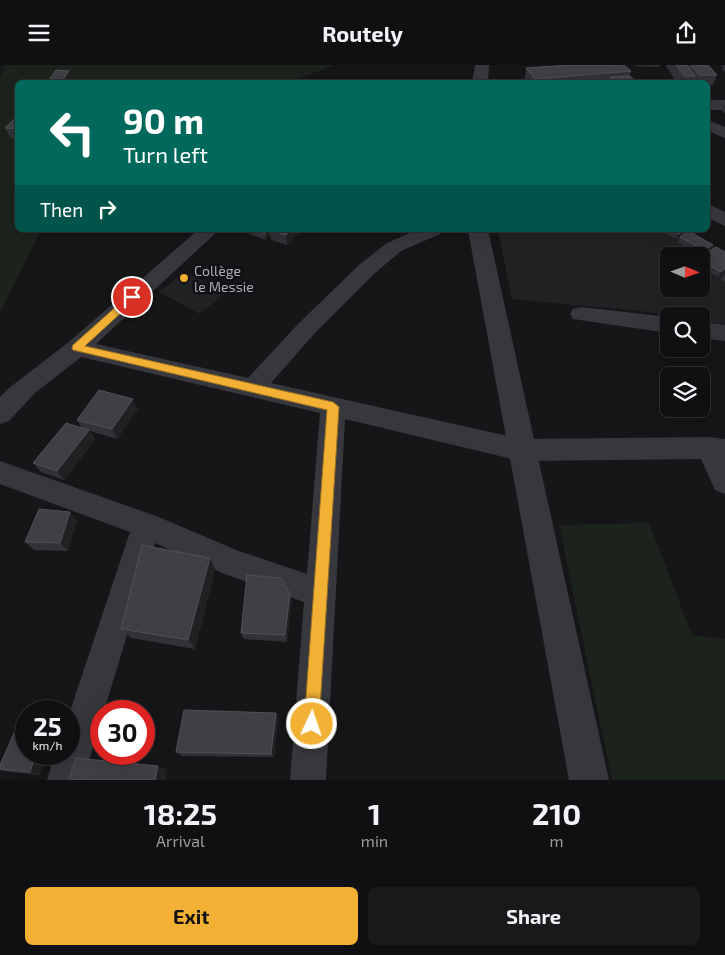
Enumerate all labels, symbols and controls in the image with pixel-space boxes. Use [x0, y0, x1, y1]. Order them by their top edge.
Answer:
icon: menu [25, 19, 53, 47]
icon: share [672, 19, 700, 47]
text: Routely [322, 20, 403, 46]
text: 90 m [123, 99, 204, 141]
icon: left [40, 100, 105, 165]
text: Turn left [123, 141, 208, 167]
icon: right [93, 195, 121, 223]
text: Then [40, 198, 83, 221]
north arrow [660, 247, 710, 297]
map controls [660, 247, 710, 417]
place label: Collège le Messie [194, 262, 254, 295]
marker: Collège le Messie [178, 272, 190, 284]
pin [111, 276, 153, 318]
icon: arrive [118, 283, 146, 311]
button: search [660, 307, 710, 357]
button: layers [660, 367, 710, 417]
position arrow [285, 697, 337, 749]
speed limit sign: 30 [90, 700, 155, 765]
text: 25 [33, 711, 62, 741]
text: km/h [33, 738, 62, 752]
text: 18:25 [144, 795, 217, 831]
text: 1 [368, 795, 381, 831]
text: 210 [532, 795, 581, 831]
text: Arrival [156, 831, 205, 850]
text: min [361, 831, 388, 850]
text: m [550, 831, 564, 850]
button: Exit [25, 887, 358, 945]
button: Share [368, 887, 700, 945]

